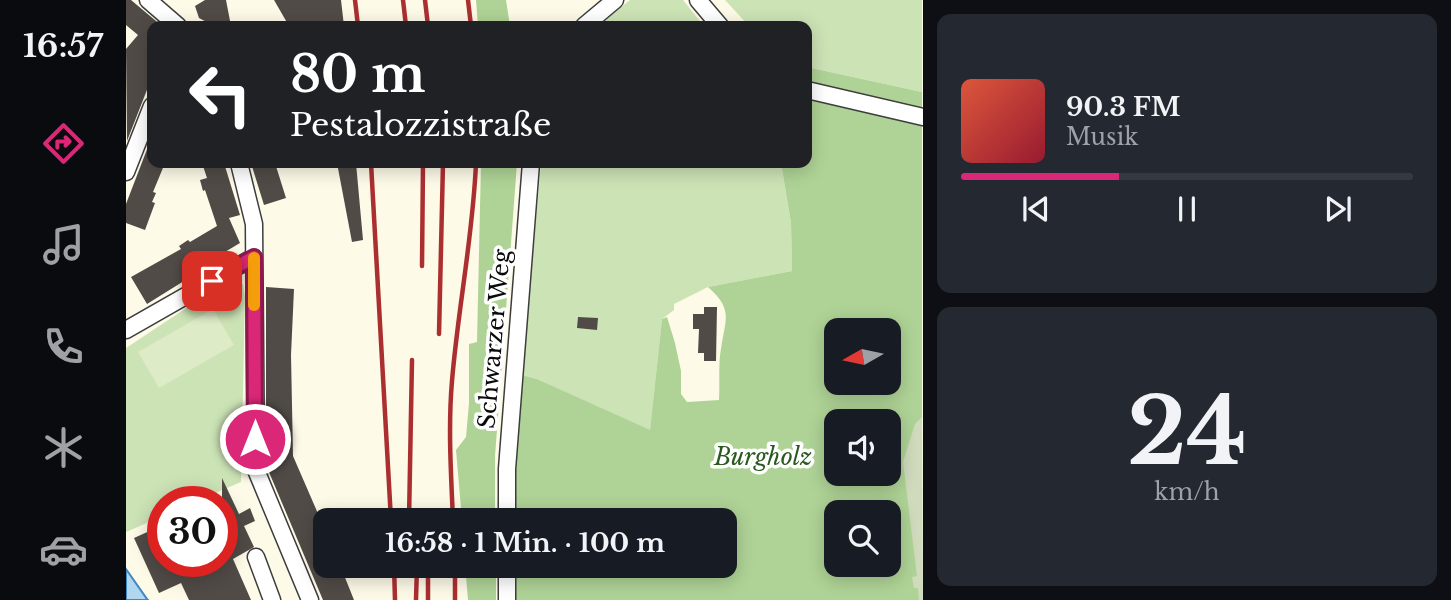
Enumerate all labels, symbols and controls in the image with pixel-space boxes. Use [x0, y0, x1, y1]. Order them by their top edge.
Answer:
text: 16:57 [23, 26, 103, 66]
text: 80 m [290, 44, 425, 105]
icon: left [175, 49, 266, 140]
text: 90.3 FM [1066, 91, 1181, 123]
text: Pestalozzistraße [290, 105, 551, 145]
icon: directions [39, 119, 88, 168]
text: Musik [1066, 123, 1138, 151]
icon: previous [1017, 190, 1055, 228]
icon: pause [1168, 190, 1206, 228]
icon: next [1319, 190, 1357, 228]
icon: music [39, 220, 88, 269]
street label: Schwarzer Weg [472, 248, 516, 430]
pin [182, 251, 242, 311]
icon: arrive [193, 262, 231, 300]
north arrow [824, 318, 901, 396]
map controls [824, 318, 901, 577]
icon: phone [39, 322, 88, 371]
text: 24 [1127, 376, 1247, 489]
position arrow [218, 402, 292, 476]
button: sound [824, 409, 901, 486]
icon: climate [39, 423, 88, 472]
park label: Burgholz [713, 443, 812, 471]
text: km/h [1154, 478, 1220, 506]
speed limit sign: 30 [147, 486, 238, 577]
button: search [824, 500, 901, 577]
icon: car [39, 525, 88, 574]
text: 16:58 · 1 Min. · 100 m [385, 527, 665, 559]

